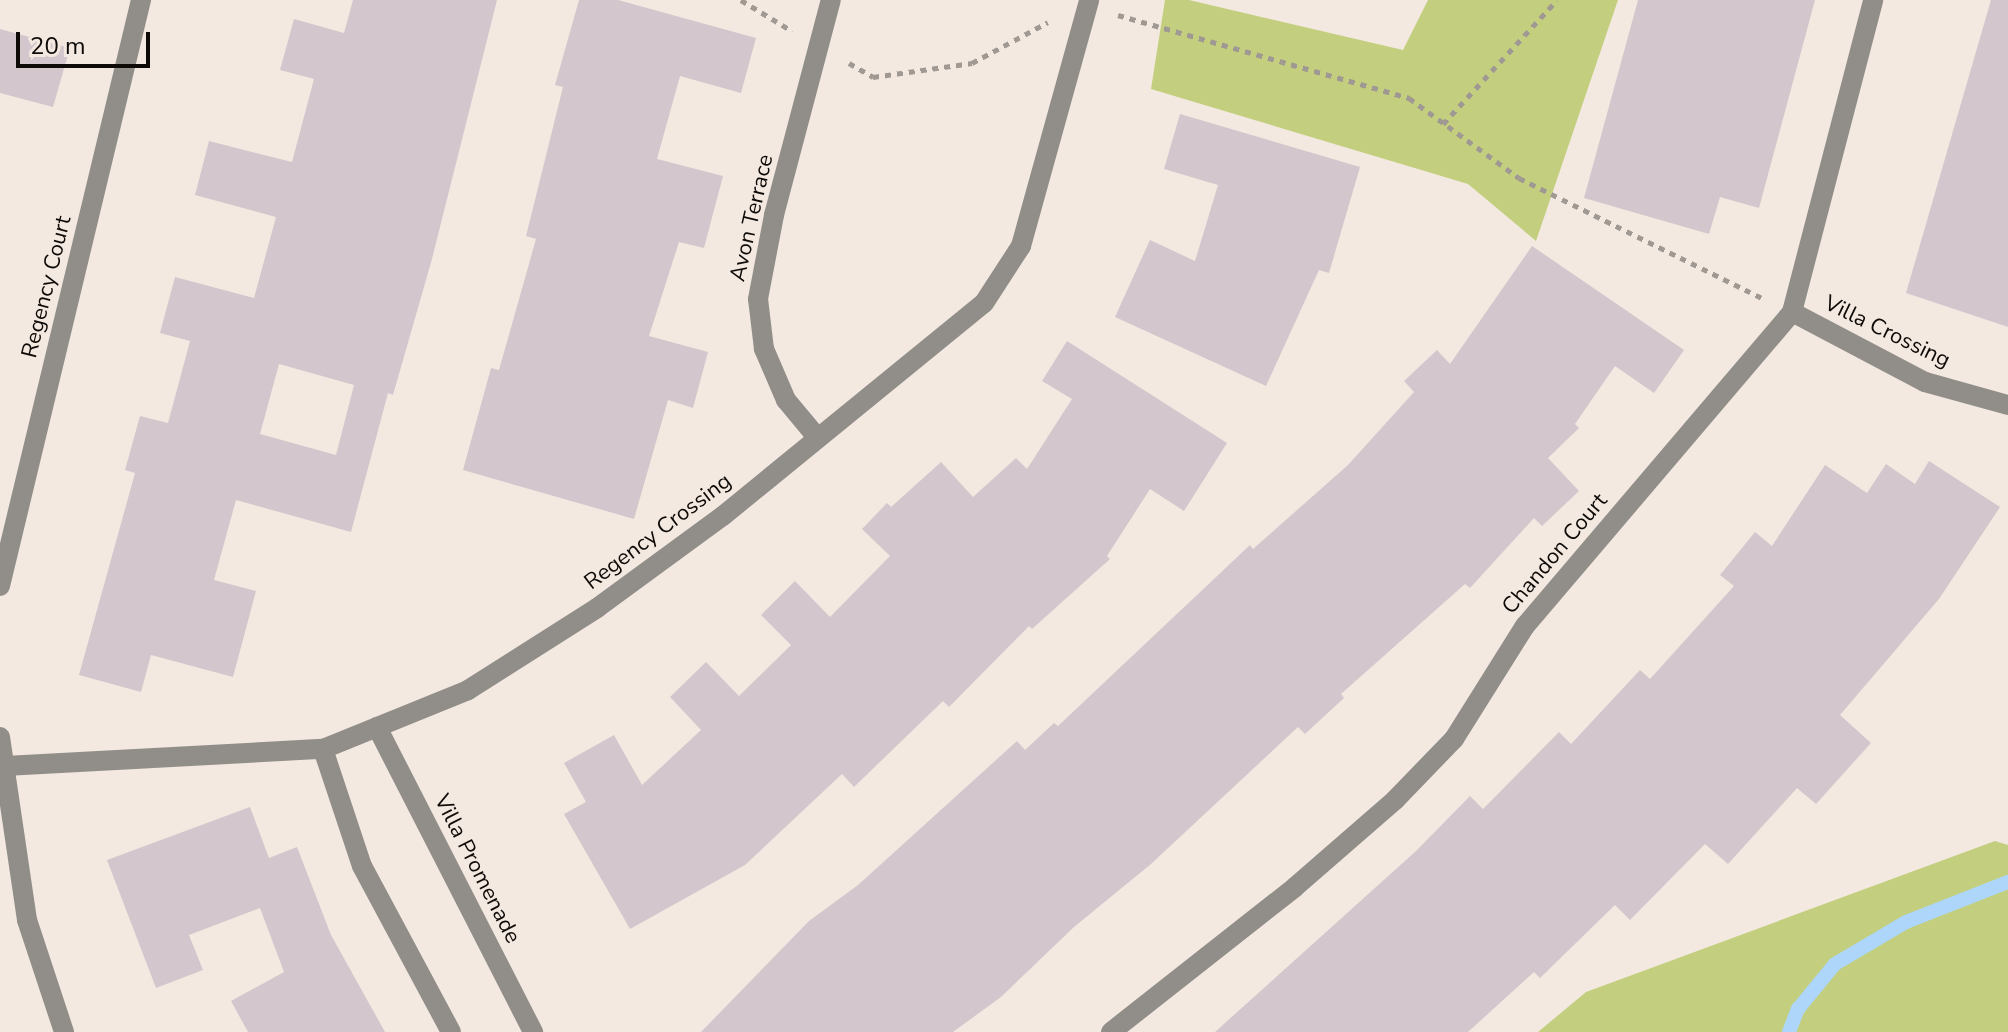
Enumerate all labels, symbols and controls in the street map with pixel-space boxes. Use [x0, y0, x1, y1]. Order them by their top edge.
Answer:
scale bar [20, 16, 154, 66]
text: 20 m [30, 30, 86, 62]
street label: Avon Terrace [725, 152, 779, 284]
street label: Regency Court [17, 213, 77, 361]
street label: Villa Crossing [1820, 290, 1954, 374]
street label: Regency Crossing [579, 468, 737, 596]
street label: Chandon Court [1497, 488, 1613, 620]
street label: Villa Promenade [428, 790, 526, 948]

